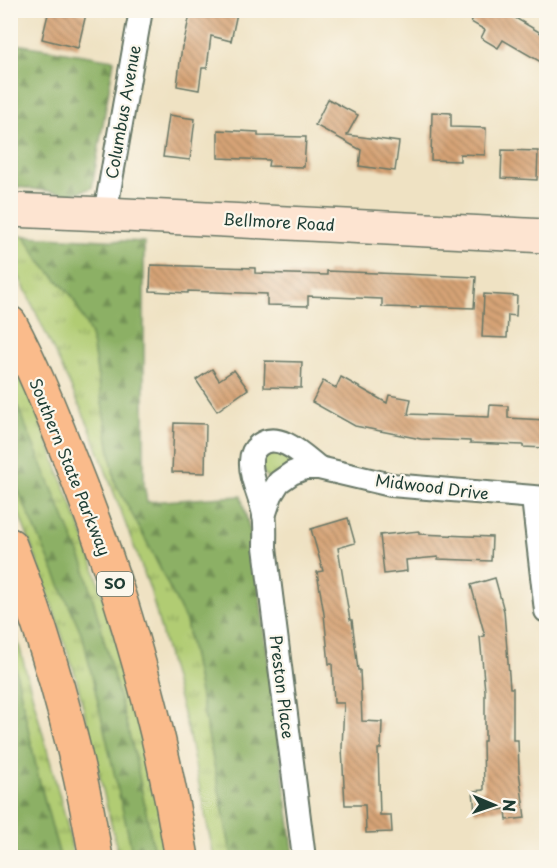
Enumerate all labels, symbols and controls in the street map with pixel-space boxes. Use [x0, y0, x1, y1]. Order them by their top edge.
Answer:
street label: Columbus Avenue [98, 43, 146, 181]
street label: Bellmore Road [222, 206, 336, 236]
street label: Southern State Parkway [24, 374, 118, 559]
street label: Midwood Drive [374, 467, 490, 505]
road number: SO [97, 572, 133, 596]
street label: Preston Place [265, 634, 301, 740]
north arrow [464, 775, 524, 835]
text: N [498, 799, 522, 812]

